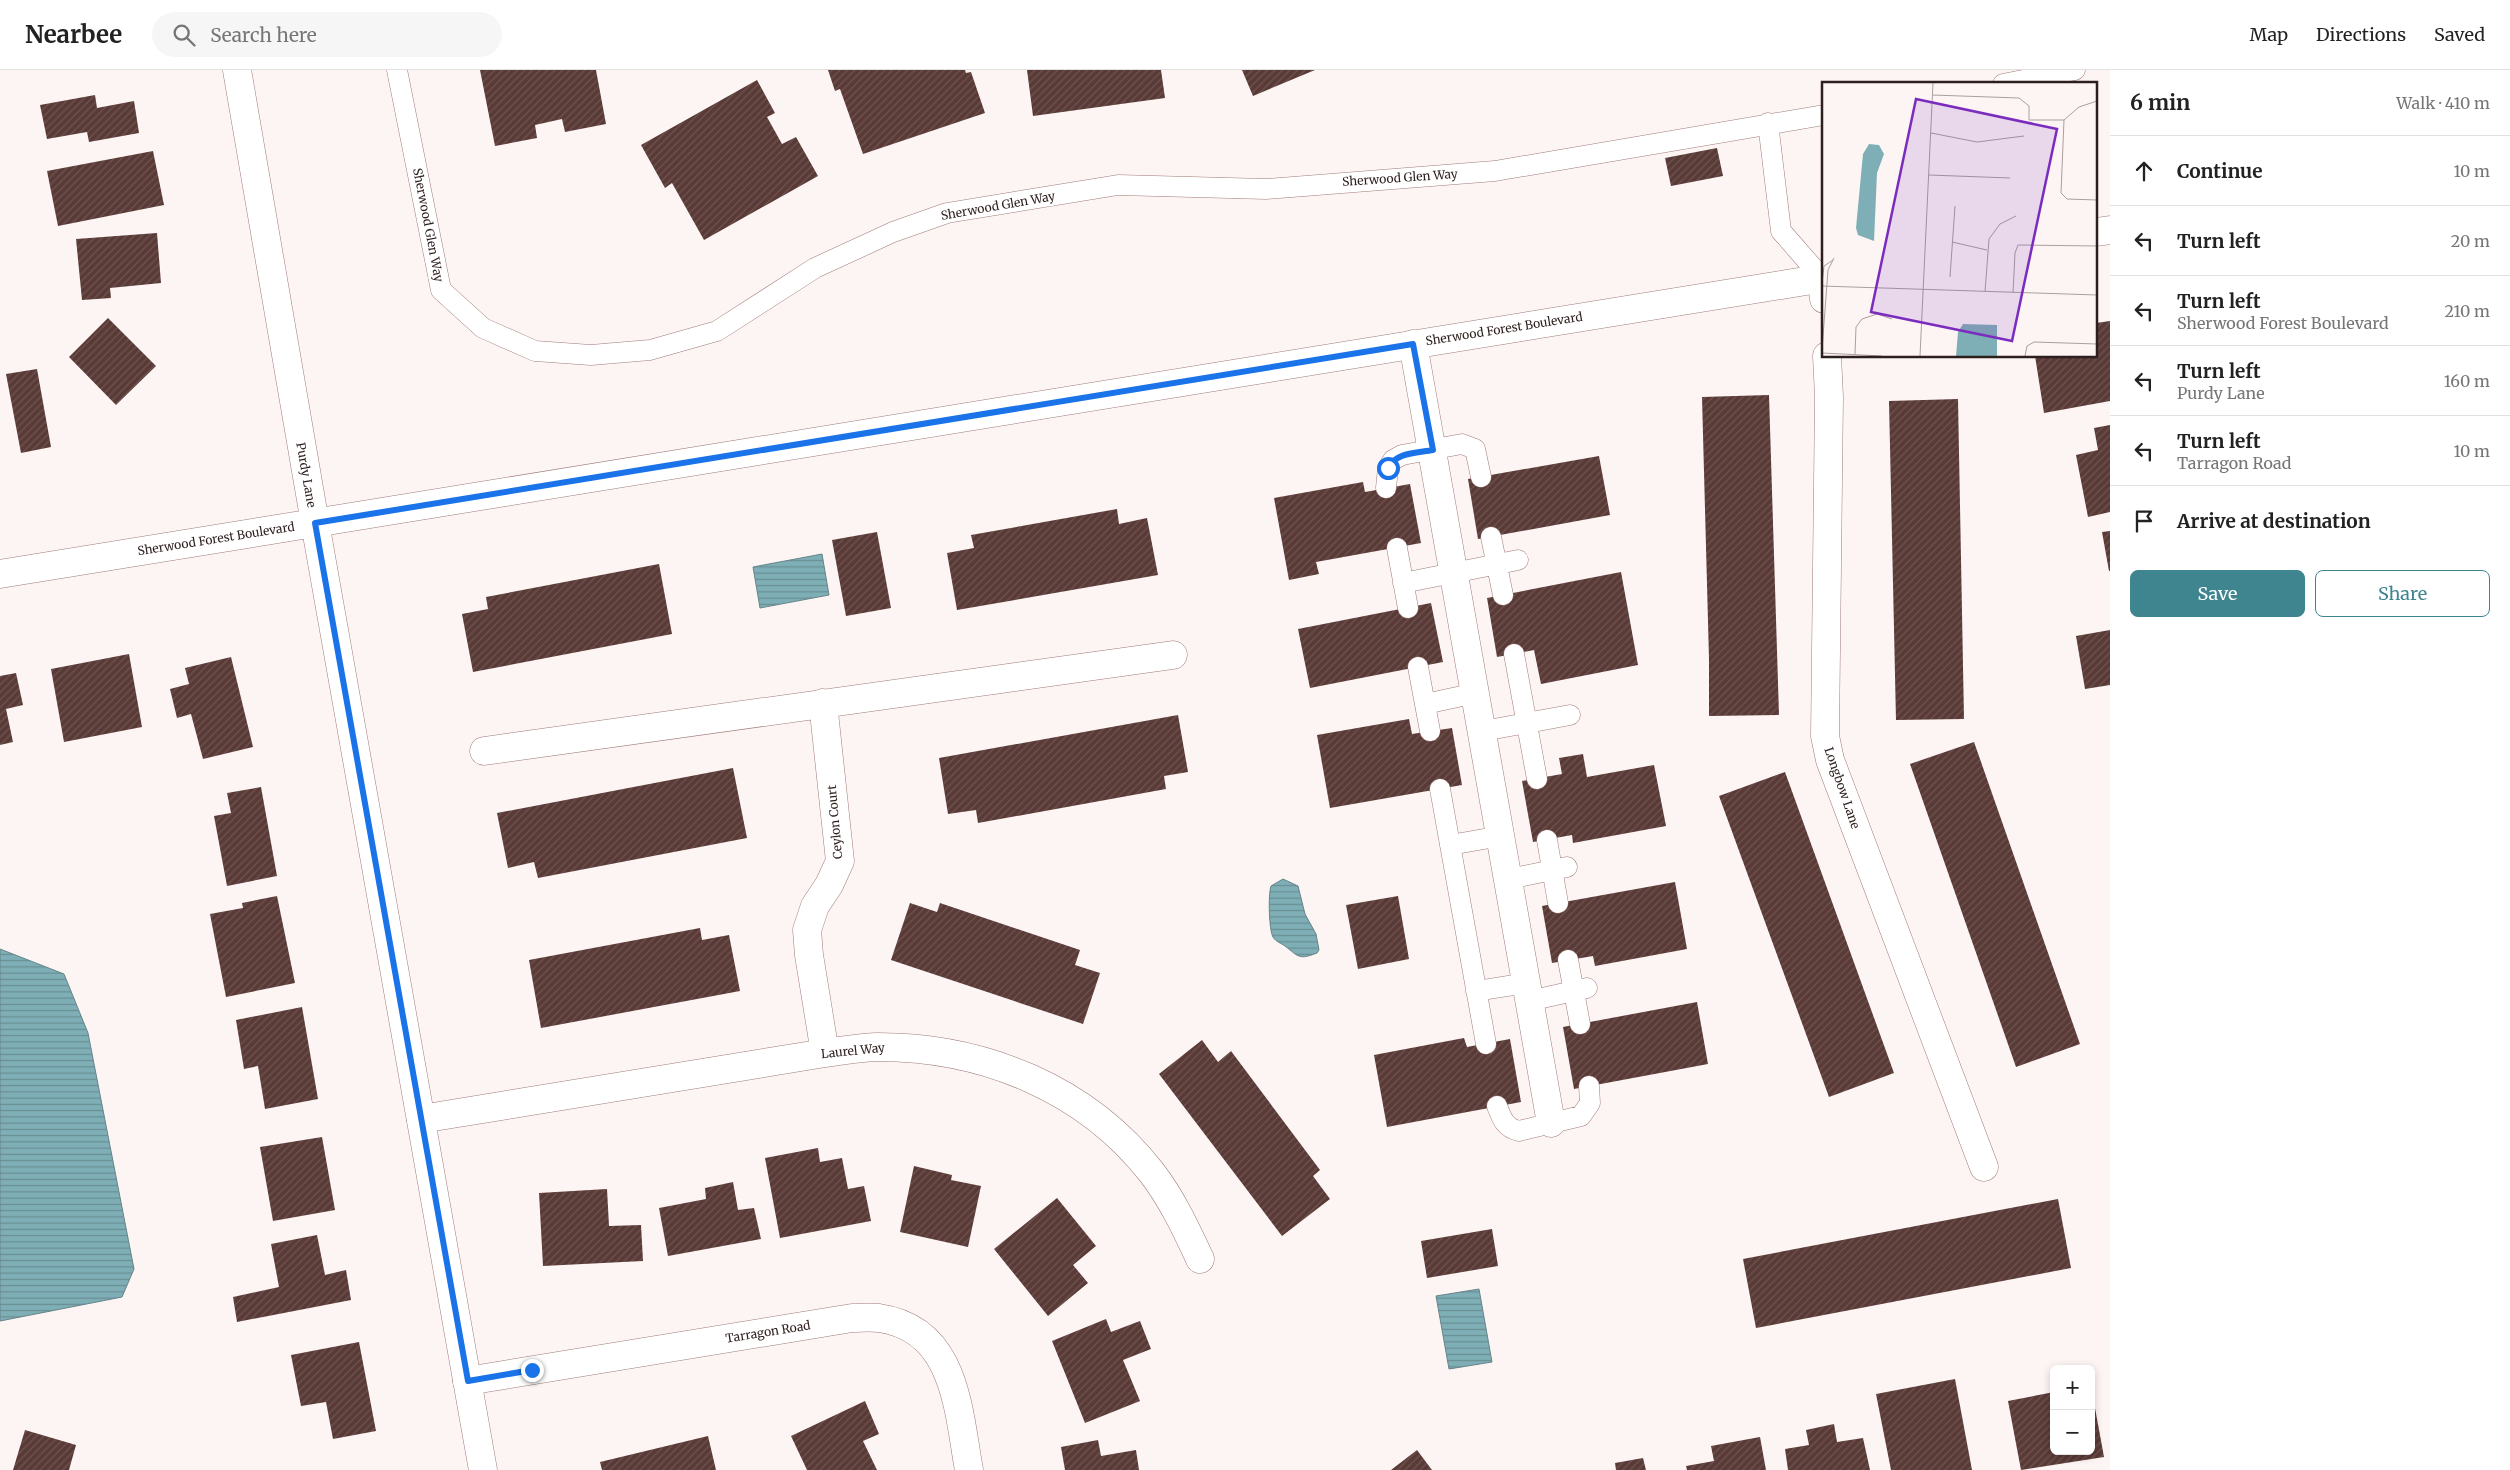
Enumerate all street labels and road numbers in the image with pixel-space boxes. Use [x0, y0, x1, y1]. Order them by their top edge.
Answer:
street label: Sherwood Glen Way [1342, 166, 1458, 189]
street label: Sherwood Glen Way [410, 167, 447, 283]
street label: Sherwood Glen Way [940, 188, 1056, 223]
street label: Sherwood Forest Boulevard [1424, 309, 1583, 348]
street label: Purdy Lane [293, 441, 320, 509]
street label: Sherwood Forest Boulevard [136, 519, 295, 558]
street label: Longbow Lane [1821, 745, 1863, 831]
street label: Ceylon Court [824, 784, 845, 860]
street label: Laurel Way [820, 1040, 886, 1061]
street label: Tarragon Road [724, 1317, 811, 1346]

